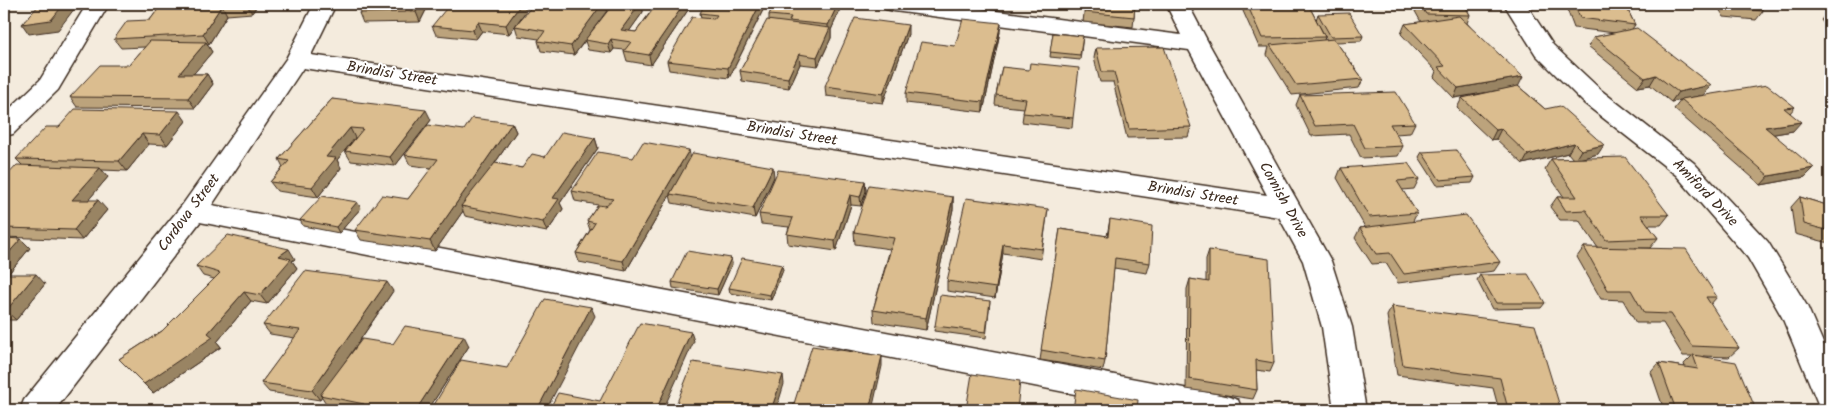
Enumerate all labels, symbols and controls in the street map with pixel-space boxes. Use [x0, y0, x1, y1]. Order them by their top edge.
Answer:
street label: Brindisi Street [345, 55, 439, 93]
street label: Brindisi Street [745, 115, 839, 153]
street label: Amiford Drive [1666, 153, 1744, 233]
street label: Cornish Drive [1252, 157, 1314, 243]
street label: Cordova Street [152, 169, 227, 257]
street label: Brindisi Street [1146, 175, 1240, 213]

